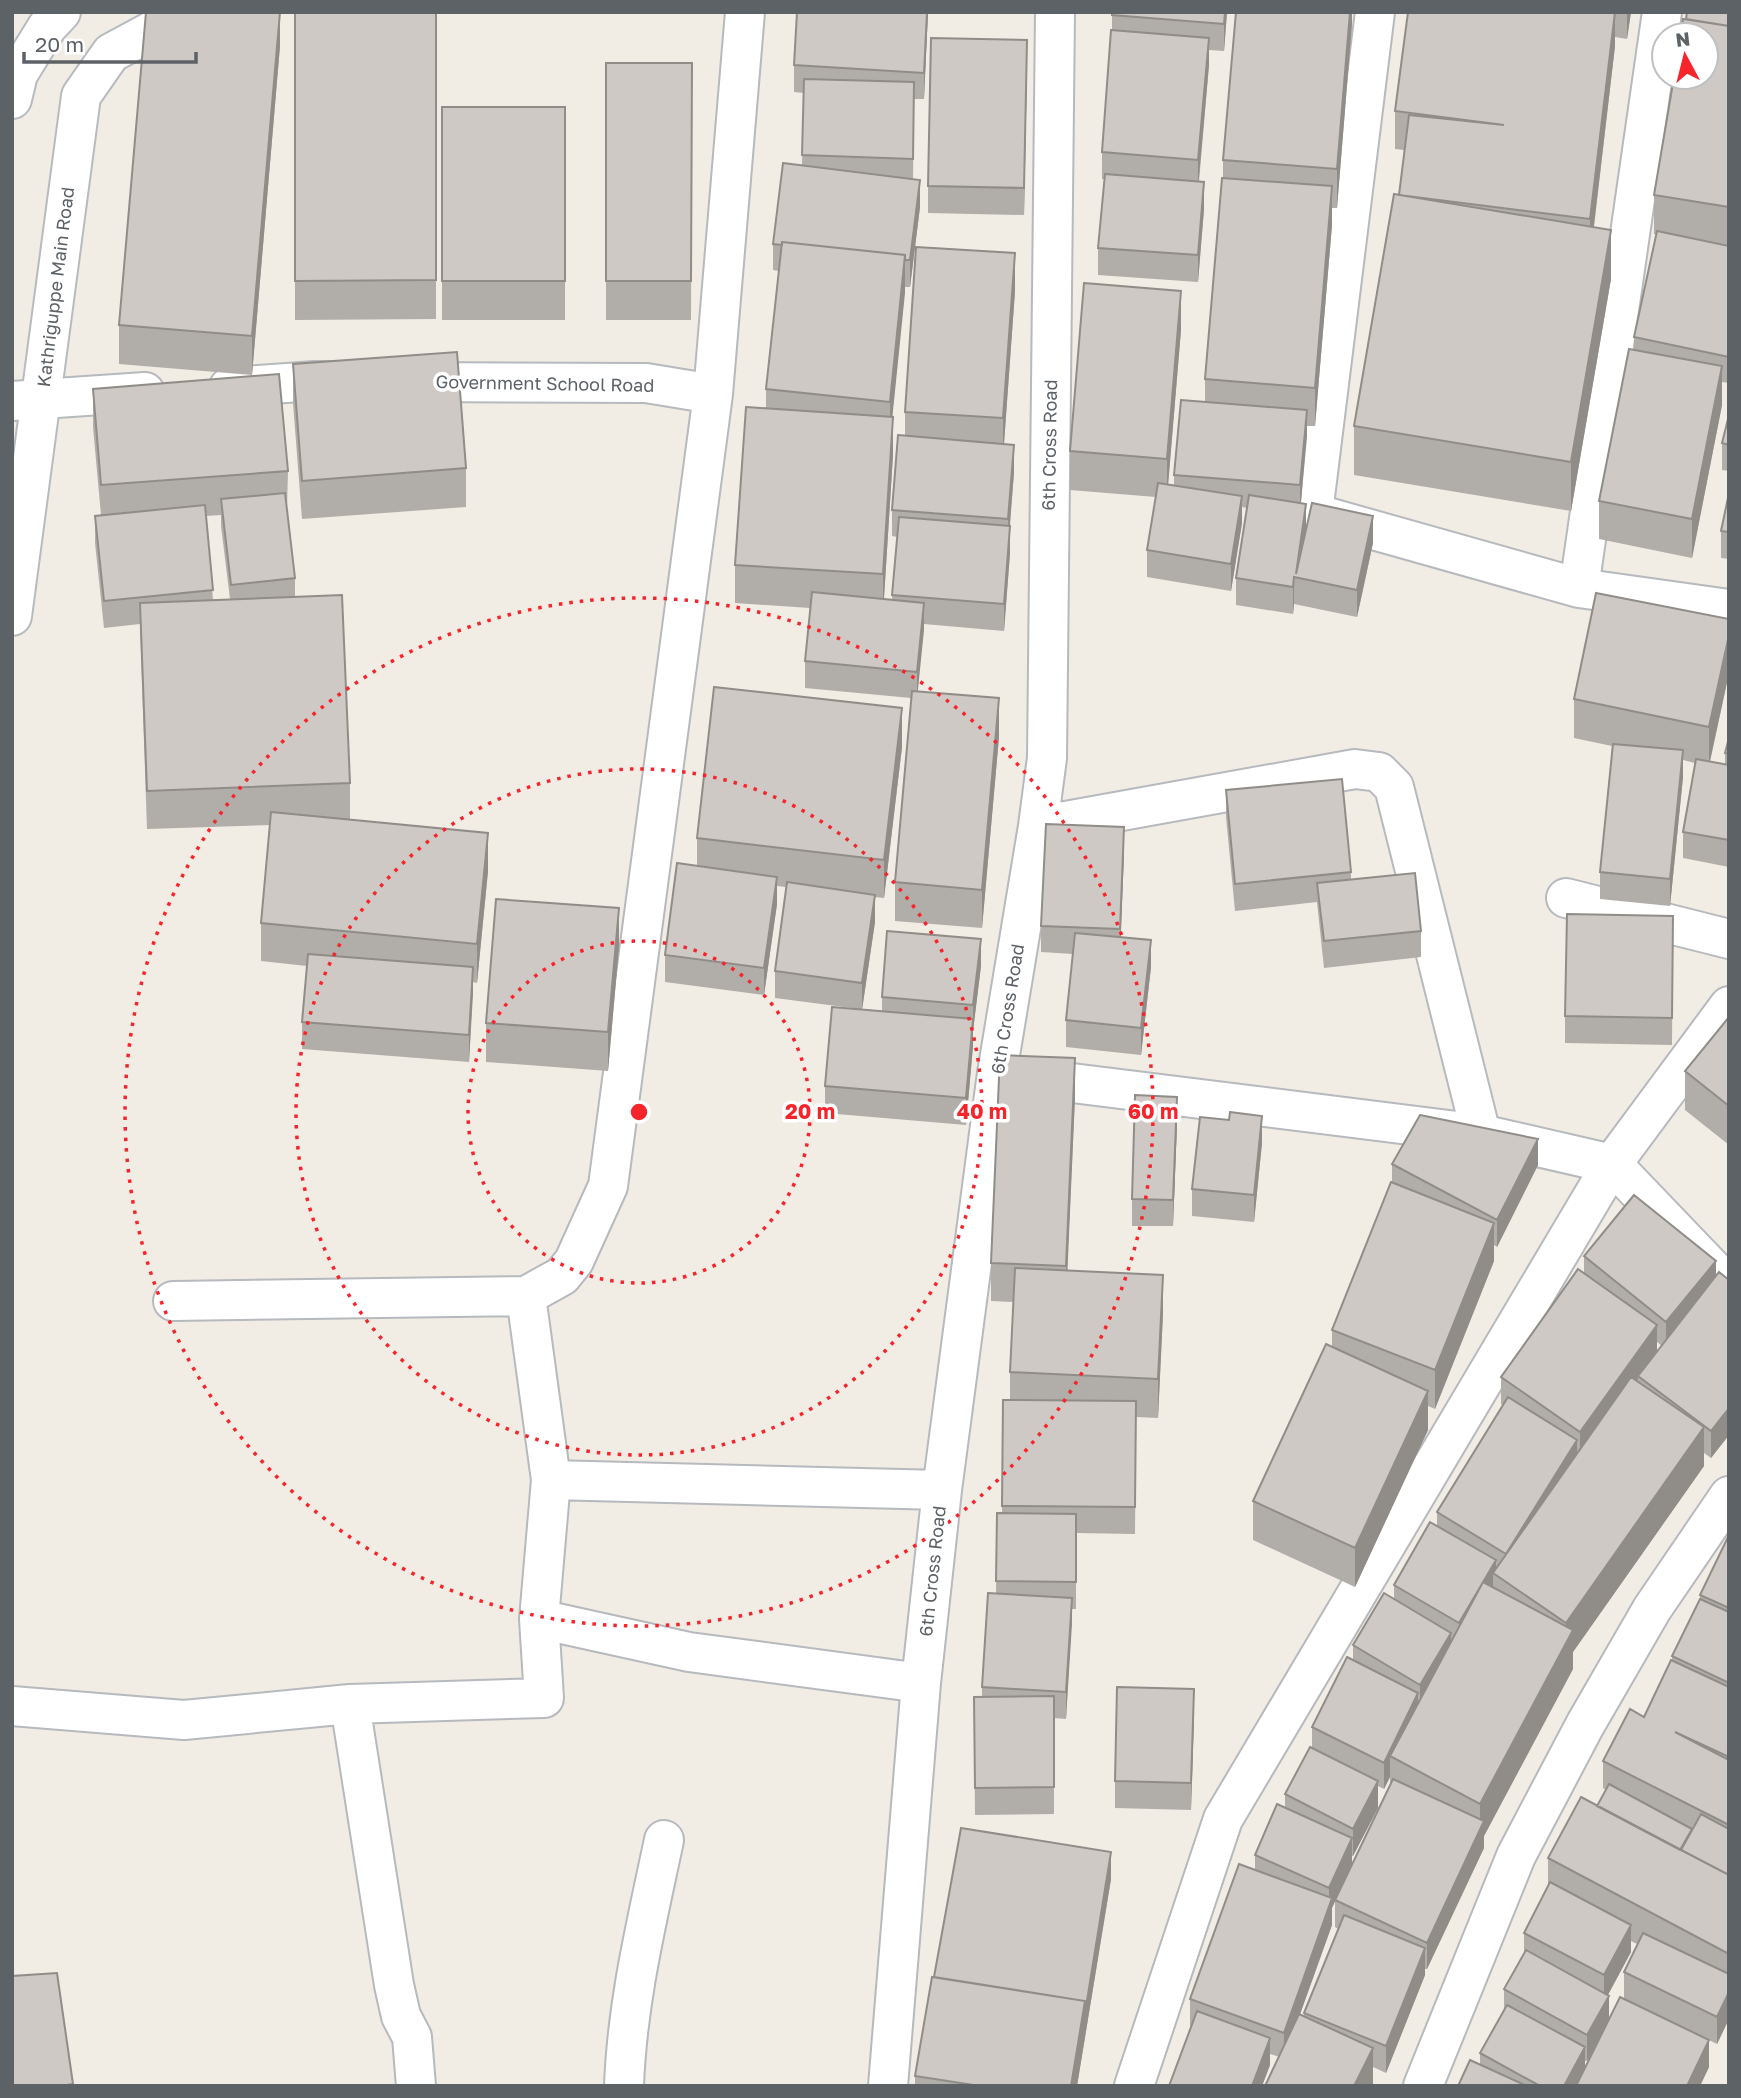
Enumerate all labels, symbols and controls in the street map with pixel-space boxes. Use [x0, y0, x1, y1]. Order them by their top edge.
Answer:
scale bar [24, 21, 196, 65]
north arrow [1650, 21, 1720, 91]
text: N [1674, 26, 1691, 51]
text: 20 m [35, 31, 84, 57]
street label: Kathriguppe Main Road [32, 186, 78, 388]
street label: Government School Road [435, 370, 655, 396]
street label: 6th Cross Road [1037, 379, 1061, 511]
street label: 6th Cross Road [986, 942, 1028, 1075]
text: 20 m [785, 1098, 835, 1124]
text: 40 m [957, 1098, 1007, 1124]
text: 60 m [1128, 1098, 1178, 1124]
centre of rings [627, 1100, 651, 1124]
street label: 6th Cross Road [914, 1504, 950, 1637]

